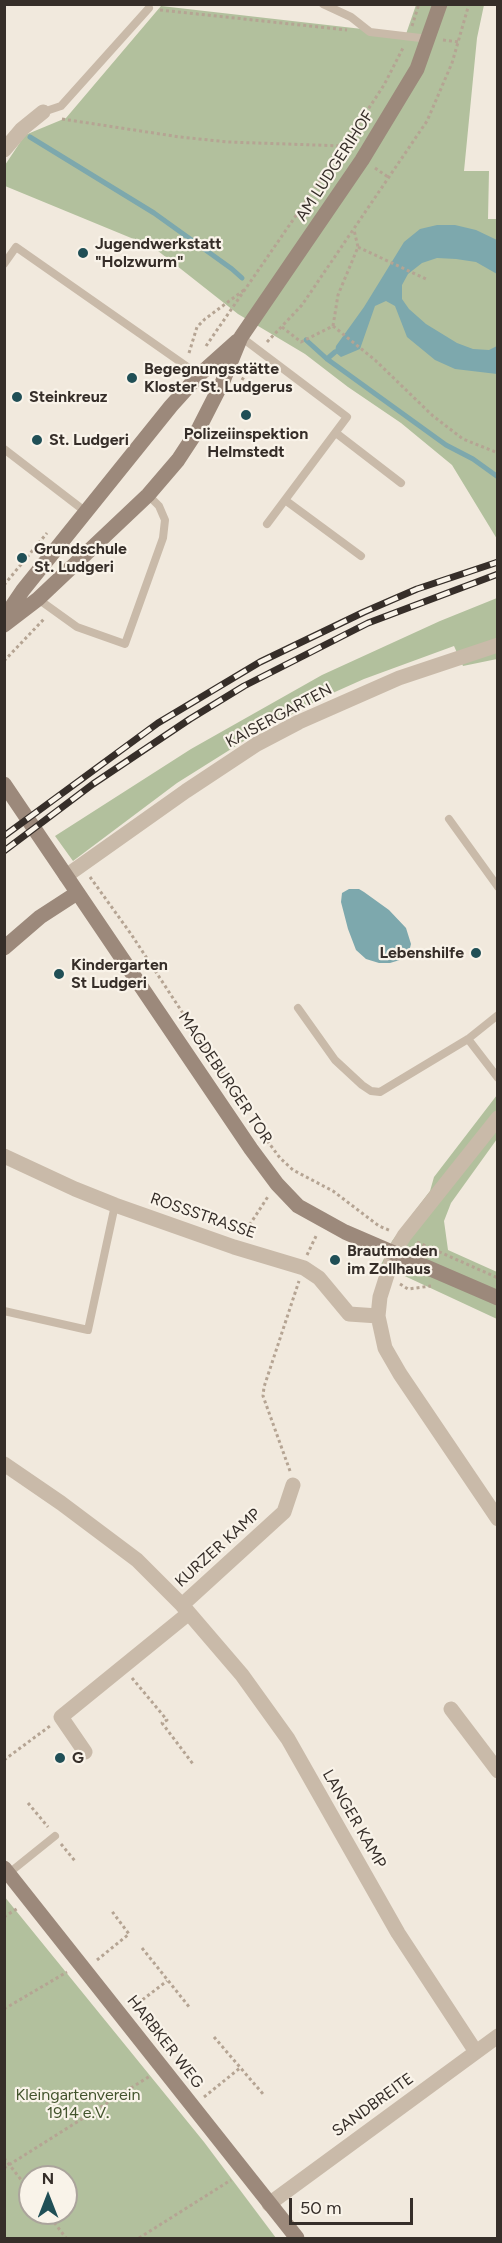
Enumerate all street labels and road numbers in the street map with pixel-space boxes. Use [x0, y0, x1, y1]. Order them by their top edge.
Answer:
street label: AM LUDGERIHOF [292, 107, 378, 225]
street label: KAISERGARTEN [222, 680, 336, 752]
street label: MAGDEBURGER TOR [174, 1009, 276, 1147]
street label: ROSSSTRASSE [148, 1189, 258, 1243]
street label: KURZER KAMP [171, 1505, 265, 1591]
street label: LANGER KAMP [318, 1766, 390, 1872]
street label: HARBKER WEG [123, 1992, 207, 2092]
street label: SANDBREITE [329, 2069, 417, 2141]

